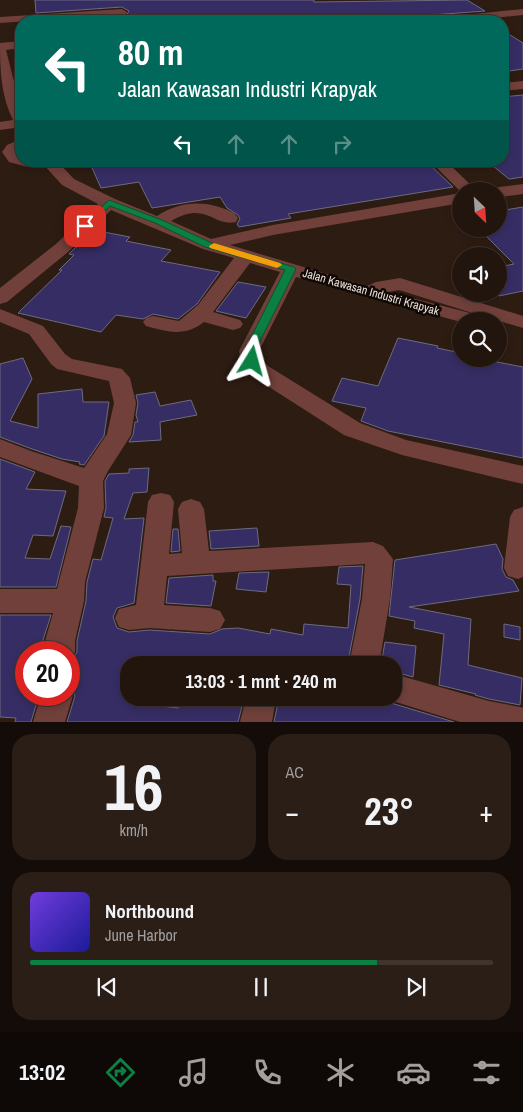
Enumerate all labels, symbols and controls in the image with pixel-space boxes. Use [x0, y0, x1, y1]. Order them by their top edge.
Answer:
text: 80 m [118, 29, 183, 76]
icon: left [35, 35, 100, 100]
text: Jalan Kawasan Industri Krapyak [118, 74, 377, 104]
icon: left [169, 130, 197, 158]
icon: ahead [222, 130, 250, 158]
icon: ahead [275, 130, 303, 158]
icon: right [328, 130, 356, 158]
north arrow [452, 182, 508, 238]
map controls [452, 182, 507, 367]
pin [64, 205, 106, 247]
icon: arrive [71, 212, 99, 240]
button: sound [452, 247, 507, 302]
street label: Jalan Kawasan Industri Krapyak [301, 265, 441, 319]
button: search [452, 312, 507, 367]
position arrow [225, 334, 277, 386]
speed limit sign: 20 [15, 641, 80, 706]
text: 13:03 · 1 mnt · 240 m [185, 668, 337, 694]
text: 16 [104, 743, 163, 830]
text: AC [286, 761, 304, 783]
text: 23° [364, 786, 414, 837]
text: − [286, 793, 299, 831]
text: + [480, 793, 493, 831]
text: km/h [120, 819, 148, 841]
text: Northbound [105, 898, 194, 924]
text: June Harbor [105, 924, 177, 946]
icon: previous [93, 973, 121, 1001]
icon: pause [247, 973, 275, 1001]
icon: next [402, 973, 430, 1001]
icon: directions [103, 1055, 138, 1090]
icon: music [176, 1055, 211, 1090]
icon: phone [250, 1055, 285, 1090]
icon: climate [323, 1055, 358, 1090]
icon: car [396, 1055, 431, 1090]
icon: filters [469, 1055, 504, 1090]
text: 13:02 [19, 1057, 65, 1087]

